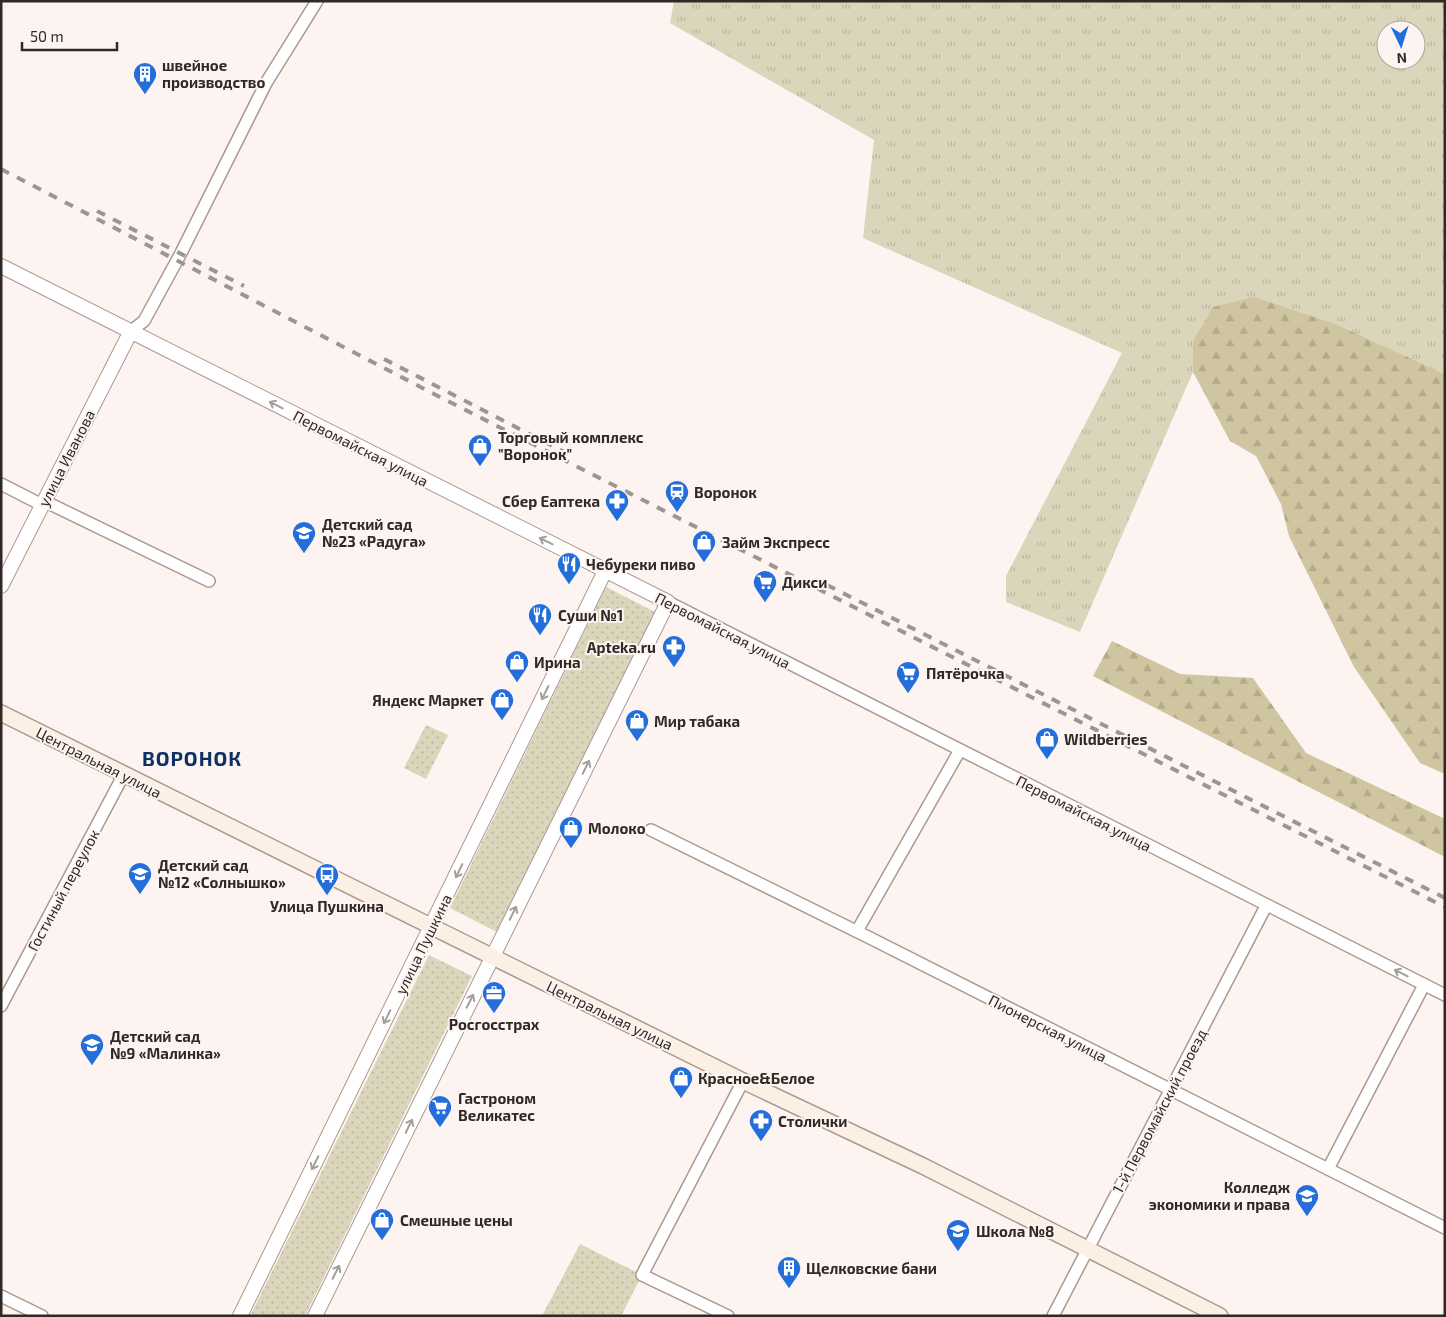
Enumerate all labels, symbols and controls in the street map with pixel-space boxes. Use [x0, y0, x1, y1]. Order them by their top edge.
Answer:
scale bar [22, 20, 118, 52]
north arrow [1376, 20, 1426, 70]
text: 50 m [30, 27, 64, 45]
text: N [1396, 50, 1408, 67]
place label: швейное производство [162, 56, 265, 91]
building icon: швейное производство [132, 61, 158, 95]
one-way arrow [268, 400, 283, 410]
street label: Первомайская улица [290, 406, 432, 491]
street label: улица Иванова [34, 407, 99, 510]
place label: Торговый комплекс "Воронок" [498, 428, 644, 463]
shop icon: Торговый комплекс "Воронок" [467, 433, 493, 467]
station icon: Воронок [664, 479, 690, 513]
place label: Воронок [694, 483, 757, 501]
pharmacy icon: Сбер Еаптека [604, 488, 630, 522]
place label: Сбер Еаптека [502, 492, 600, 510]
place label: Детский сад №23 «Радуга» [322, 515, 426, 550]
school or university icon: Детский сад №23 «Радуга» [291, 520, 317, 554]
shop icon: Займ Экспресс [691, 529, 717, 563]
place label: Займ Экспресс [722, 533, 830, 551]
one-way arrow [539, 536, 554, 545]
restaurant icon: Чебуреки пиво [556, 551, 582, 585]
place label: Чебуреки пиво [586, 555, 696, 573]
supermarket icon: Дикси [752, 569, 778, 603]
place label: Дикси [782, 573, 827, 591]
street label: Первомайская улица [652, 588, 794, 673]
restaurant icon: Суши №1 [527, 602, 553, 636]
place label: Суши №1 [558, 606, 623, 624]
pharmacy icon: Apteka.ru [661, 634, 687, 668]
place label: Apteka.ru [587, 638, 656, 656]
shop icon: Ирина [504, 649, 530, 683]
place label: Ирина [534, 653, 581, 671]
supermarket icon: Пятёрочка [895, 660, 921, 694]
place label: Пятёрочка [926, 664, 1005, 682]
one-way arrow [540, 686, 550, 701]
shop icon: Яндекс Маркет [489, 687, 515, 721]
place label: Яндекс Маркет [372, 691, 484, 709]
shop icon: Мир табака [624, 708, 650, 742]
place label: Мир табака [654, 712, 740, 730]
street label: Центральная улица [33, 723, 165, 802]
shop icon: Wildberries [1034, 726, 1060, 760]
place label: Wildberries [1064, 730, 1147, 748]
district label: ВОРОНОК [142, 746, 242, 770]
one-way arrow [581, 760, 591, 775]
street label: Первомайская улица [1013, 771, 1155, 856]
shop icon: Moлоко [558, 815, 584, 849]
place label: Moлоко [588, 819, 646, 837]
street label: Гостиный переулок [23, 826, 104, 954]
place label: Детский сад №12 «Солнышко» [158, 856, 286, 891]
school or university icon: Детский сад №12 «Солнышко» [127, 861, 153, 895]
bus stop icon: Улица Пушкина [314, 862, 340, 896]
one-way arrow [454, 863, 463, 878]
street label: улица Пушкина [391, 891, 456, 997]
place label: Улица Пушкина [270, 897, 384, 915]
one-way arrow [509, 906, 518, 921]
one-way arrow [1394, 968, 1409, 978]
street label: Центральная улица [544, 977, 676, 1054]
office icon: Росгосстрах [481, 980, 507, 1014]
street label: Пионерская улица [986, 990, 1110, 1066]
one-way arrow [466, 994, 475, 1009]
one-way arrow [382, 1009, 391, 1024]
place label: Росгосстрах [449, 1015, 540, 1033]
street label: 1-й Первомайский проезд [1108, 1026, 1210, 1196]
place label: Детский сад №9 «Малинка» [110, 1027, 221, 1062]
school or university icon: Детский сад №9 «Малинка» [79, 1032, 105, 1066]
shop icon: Красное&Белое [668, 1065, 694, 1099]
place label: Красное&Белое [698, 1069, 815, 1087]
place label: Гастроном Великатес [458, 1089, 536, 1124]
supermarket icon: Гастроном Великатес [427, 1094, 453, 1128]
pharmacy icon: Столички [748, 1108, 774, 1142]
place label: Столички [778, 1112, 847, 1130]
one-way arrow [404, 1119, 414, 1134]
one-way arrow [310, 1155, 319, 1170]
place label: Колледж экономики и права [1149, 1178, 1291, 1213]
school or university icon: Колледж экономики и права [1294, 1183, 1320, 1217]
shop icon: Смешные цены [369, 1207, 395, 1241]
place label: Смешные цены [400, 1211, 513, 1229]
school or university icon: Школа №8 [945, 1218, 971, 1252]
place label: Школа №8 [976, 1222, 1054, 1240]
building icon: Щелковские бани [776, 1255, 802, 1289]
place label: Щелковские бани [806, 1259, 937, 1277]
one-way arrow [332, 1265, 342, 1280]

